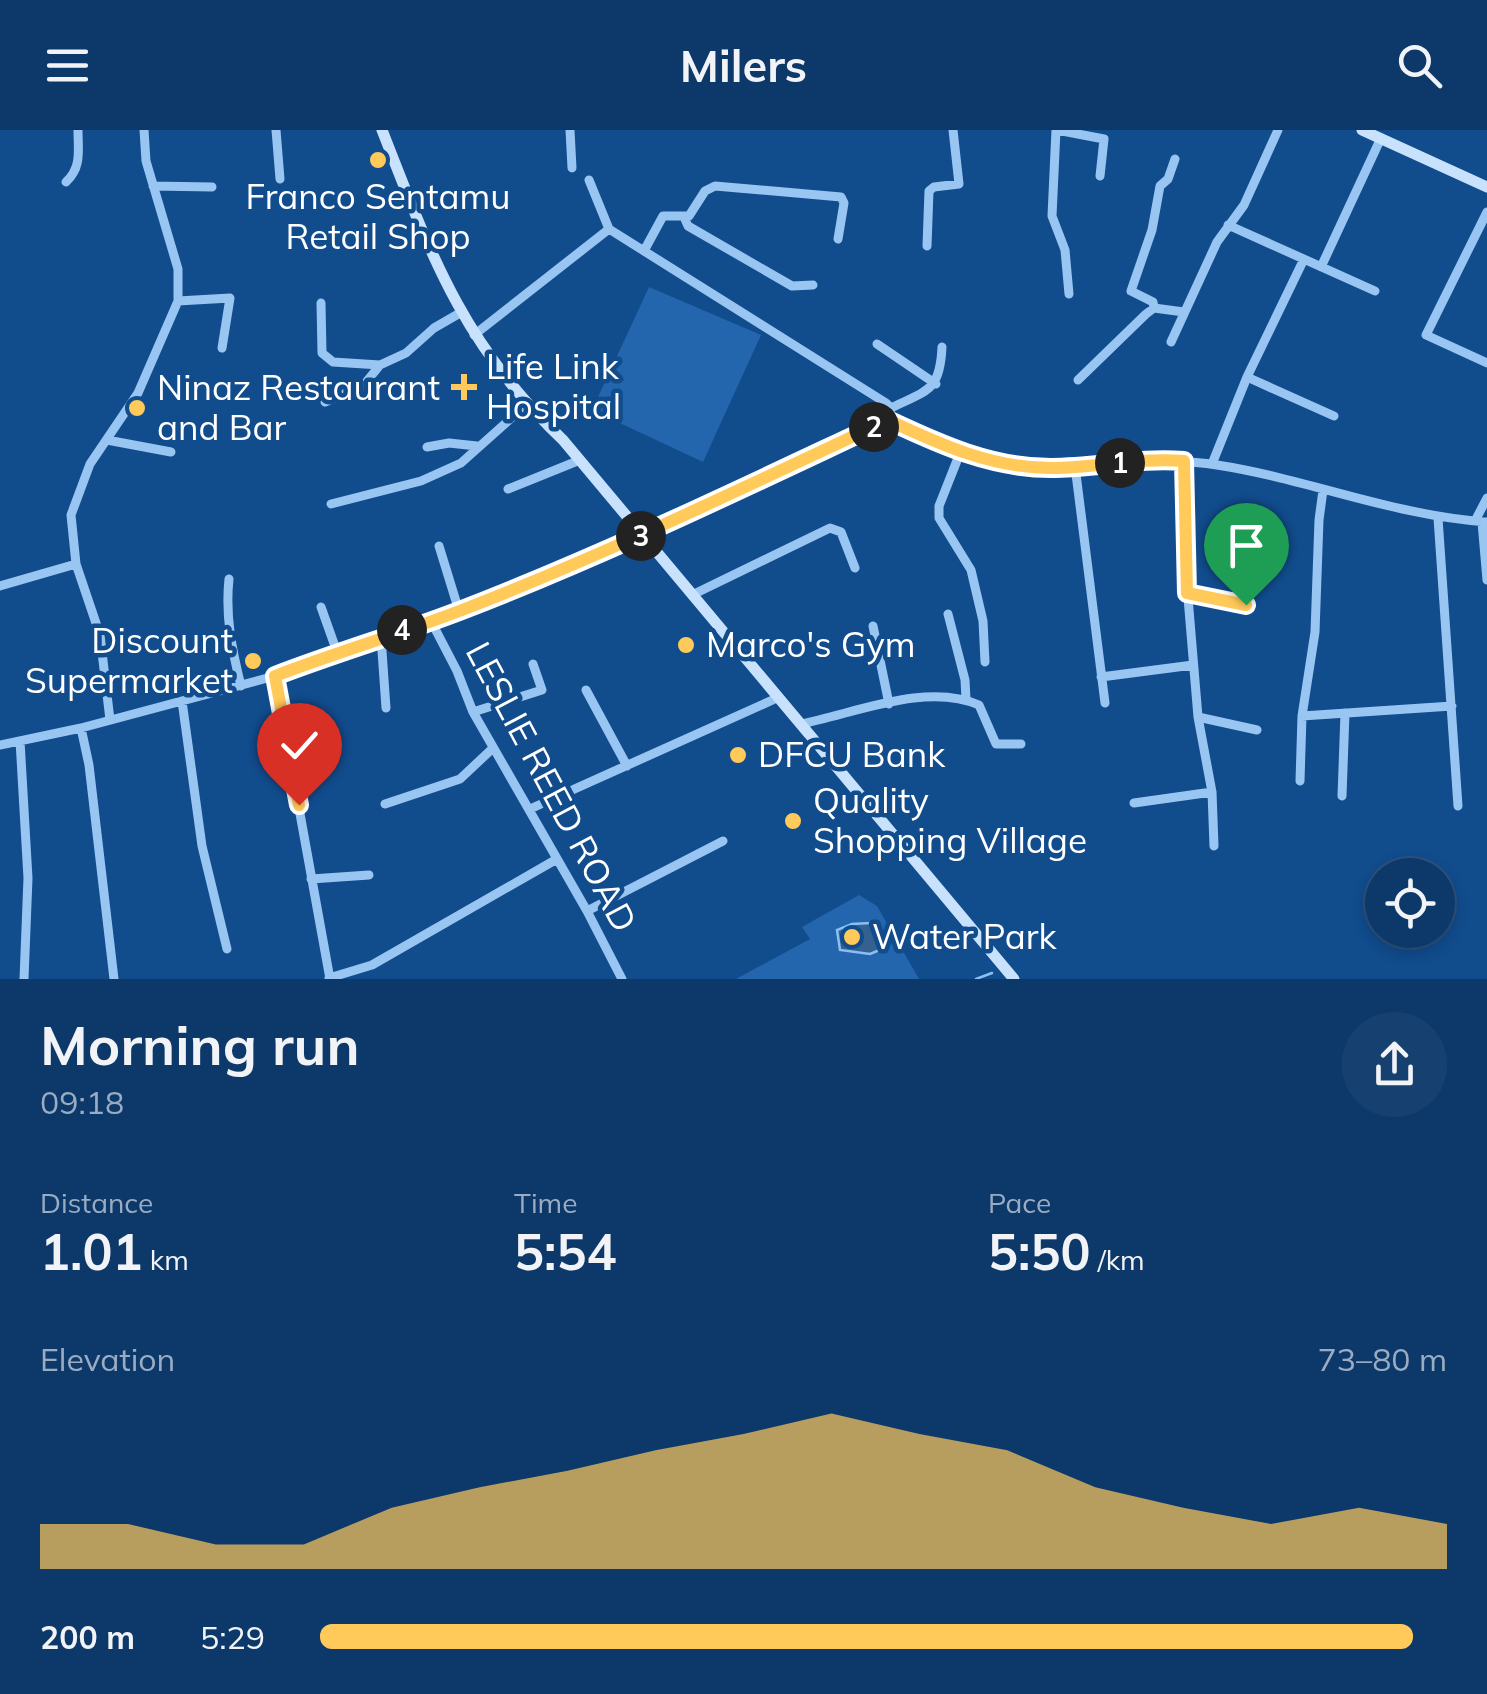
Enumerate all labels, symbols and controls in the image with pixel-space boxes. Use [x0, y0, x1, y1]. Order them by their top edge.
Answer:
text: Milers [680, 37, 807, 93]
icon: menu [40, 38, 95, 93]
icon: search [1392, 38, 1447, 93]
marker: Franco Sentamu Retail Shop [367, 149, 389, 171]
place label: Franco Sentamu Retail Shop [246, 174, 511, 258]
place label: Life Link Hospital [486, 344, 621, 428]
place label: Ninaz Restaurant and Bar [157, 365, 440, 449]
marker: Life Link Hospital [451, 374, 477, 400]
marker: Ninaz Restaurant and Bar [126, 397, 148, 419]
pin: 2 [849, 402, 899, 452]
text: 2 [866, 409, 882, 444]
pin: 1 [1095, 438, 1145, 488]
text: 1 [1112, 445, 1128, 480]
pin [1204, 503, 1289, 606]
pin: 3 [616, 511, 666, 561]
text: 3 [633, 518, 649, 553]
icon: arrive [1219, 518, 1274, 573]
pin: 4 [377, 605, 427, 655]
text: 4 [394, 612, 410, 647]
place label: Discount Supermarket [25, 618, 233, 702]
place label: Marco's Gym [706, 622, 916, 666]
street label: LESLIE REED ROAD [457, 634, 647, 939]
marker: Marco's Gym [675, 634, 697, 656]
marker: Discount Supermarket [242, 650, 264, 672]
pin [257, 703, 342, 806]
icon: check [272, 718, 327, 773]
place label: DFCU Bank [758, 732, 946, 776]
marker: DFCU Bank [727, 744, 749, 766]
place label: Quality Shopping Village [813, 778, 1087, 862]
marker: Quality Shopping Village [782, 810, 804, 832]
map controls [1365, 858, 1455, 948]
button: locate [1365, 858, 1455, 948]
place label: Water Park [872, 914, 1058, 958]
marker: Water Park [841, 926, 863, 948]
text: Morning run [40, 1010, 360, 1079]
button: share [1342, 1012, 1447, 1117]
text: 09:18 [40, 1082, 124, 1122]
text: Distance [40, 1185, 153, 1220]
text: Time [514, 1185, 577, 1220]
text: Pace [988, 1185, 1051, 1220]
text: 1.01 [40, 1220, 142, 1283]
text: 5:54 [514, 1220, 616, 1283]
text: 5:50 [988, 1220, 1090, 1283]
text: km [142, 1242, 189, 1277]
text: /km [1090, 1242, 1145, 1277]
text: Elevation [40, 1339, 175, 1379]
text: 73–80 m [1318, 1339, 1447, 1379]
text: 200 m [40, 1617, 135, 1657]
text: 5:29 [200, 1617, 265, 1657]

